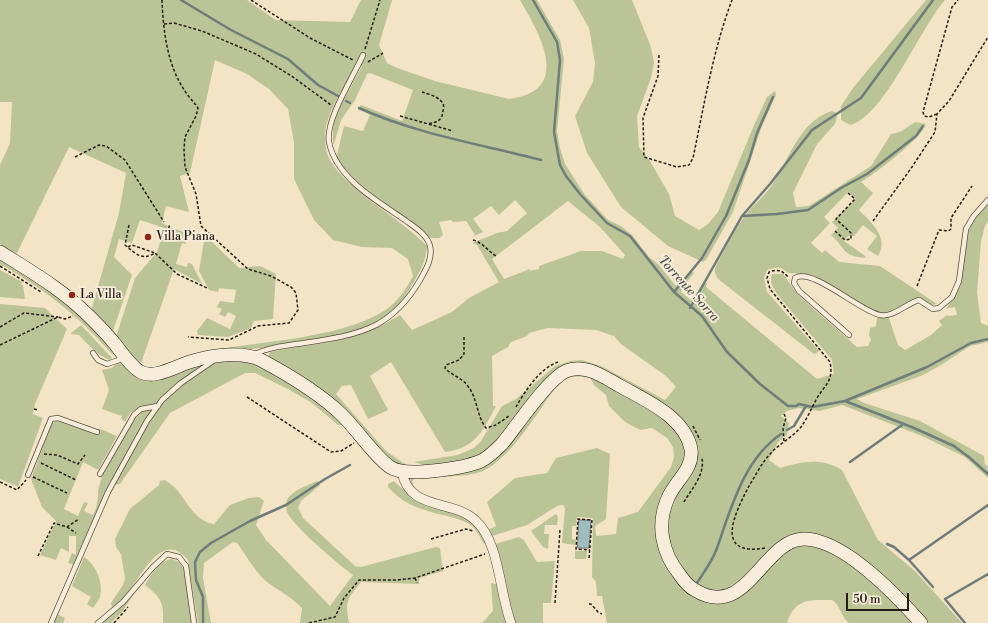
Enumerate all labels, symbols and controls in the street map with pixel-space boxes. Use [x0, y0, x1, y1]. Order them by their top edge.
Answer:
place label: Villa Piana [156, 230, 215, 244]
marker: Villa Piana [143, 232, 153, 242]
water label: Torrente Sorra [654, 253, 722, 325]
place label: La Villa [80, 288, 122, 302]
marker: La Villa [67, 290, 77, 300]
scale bar [848, 585, 911, 611]
text: 50 m [853, 592, 881, 607]

